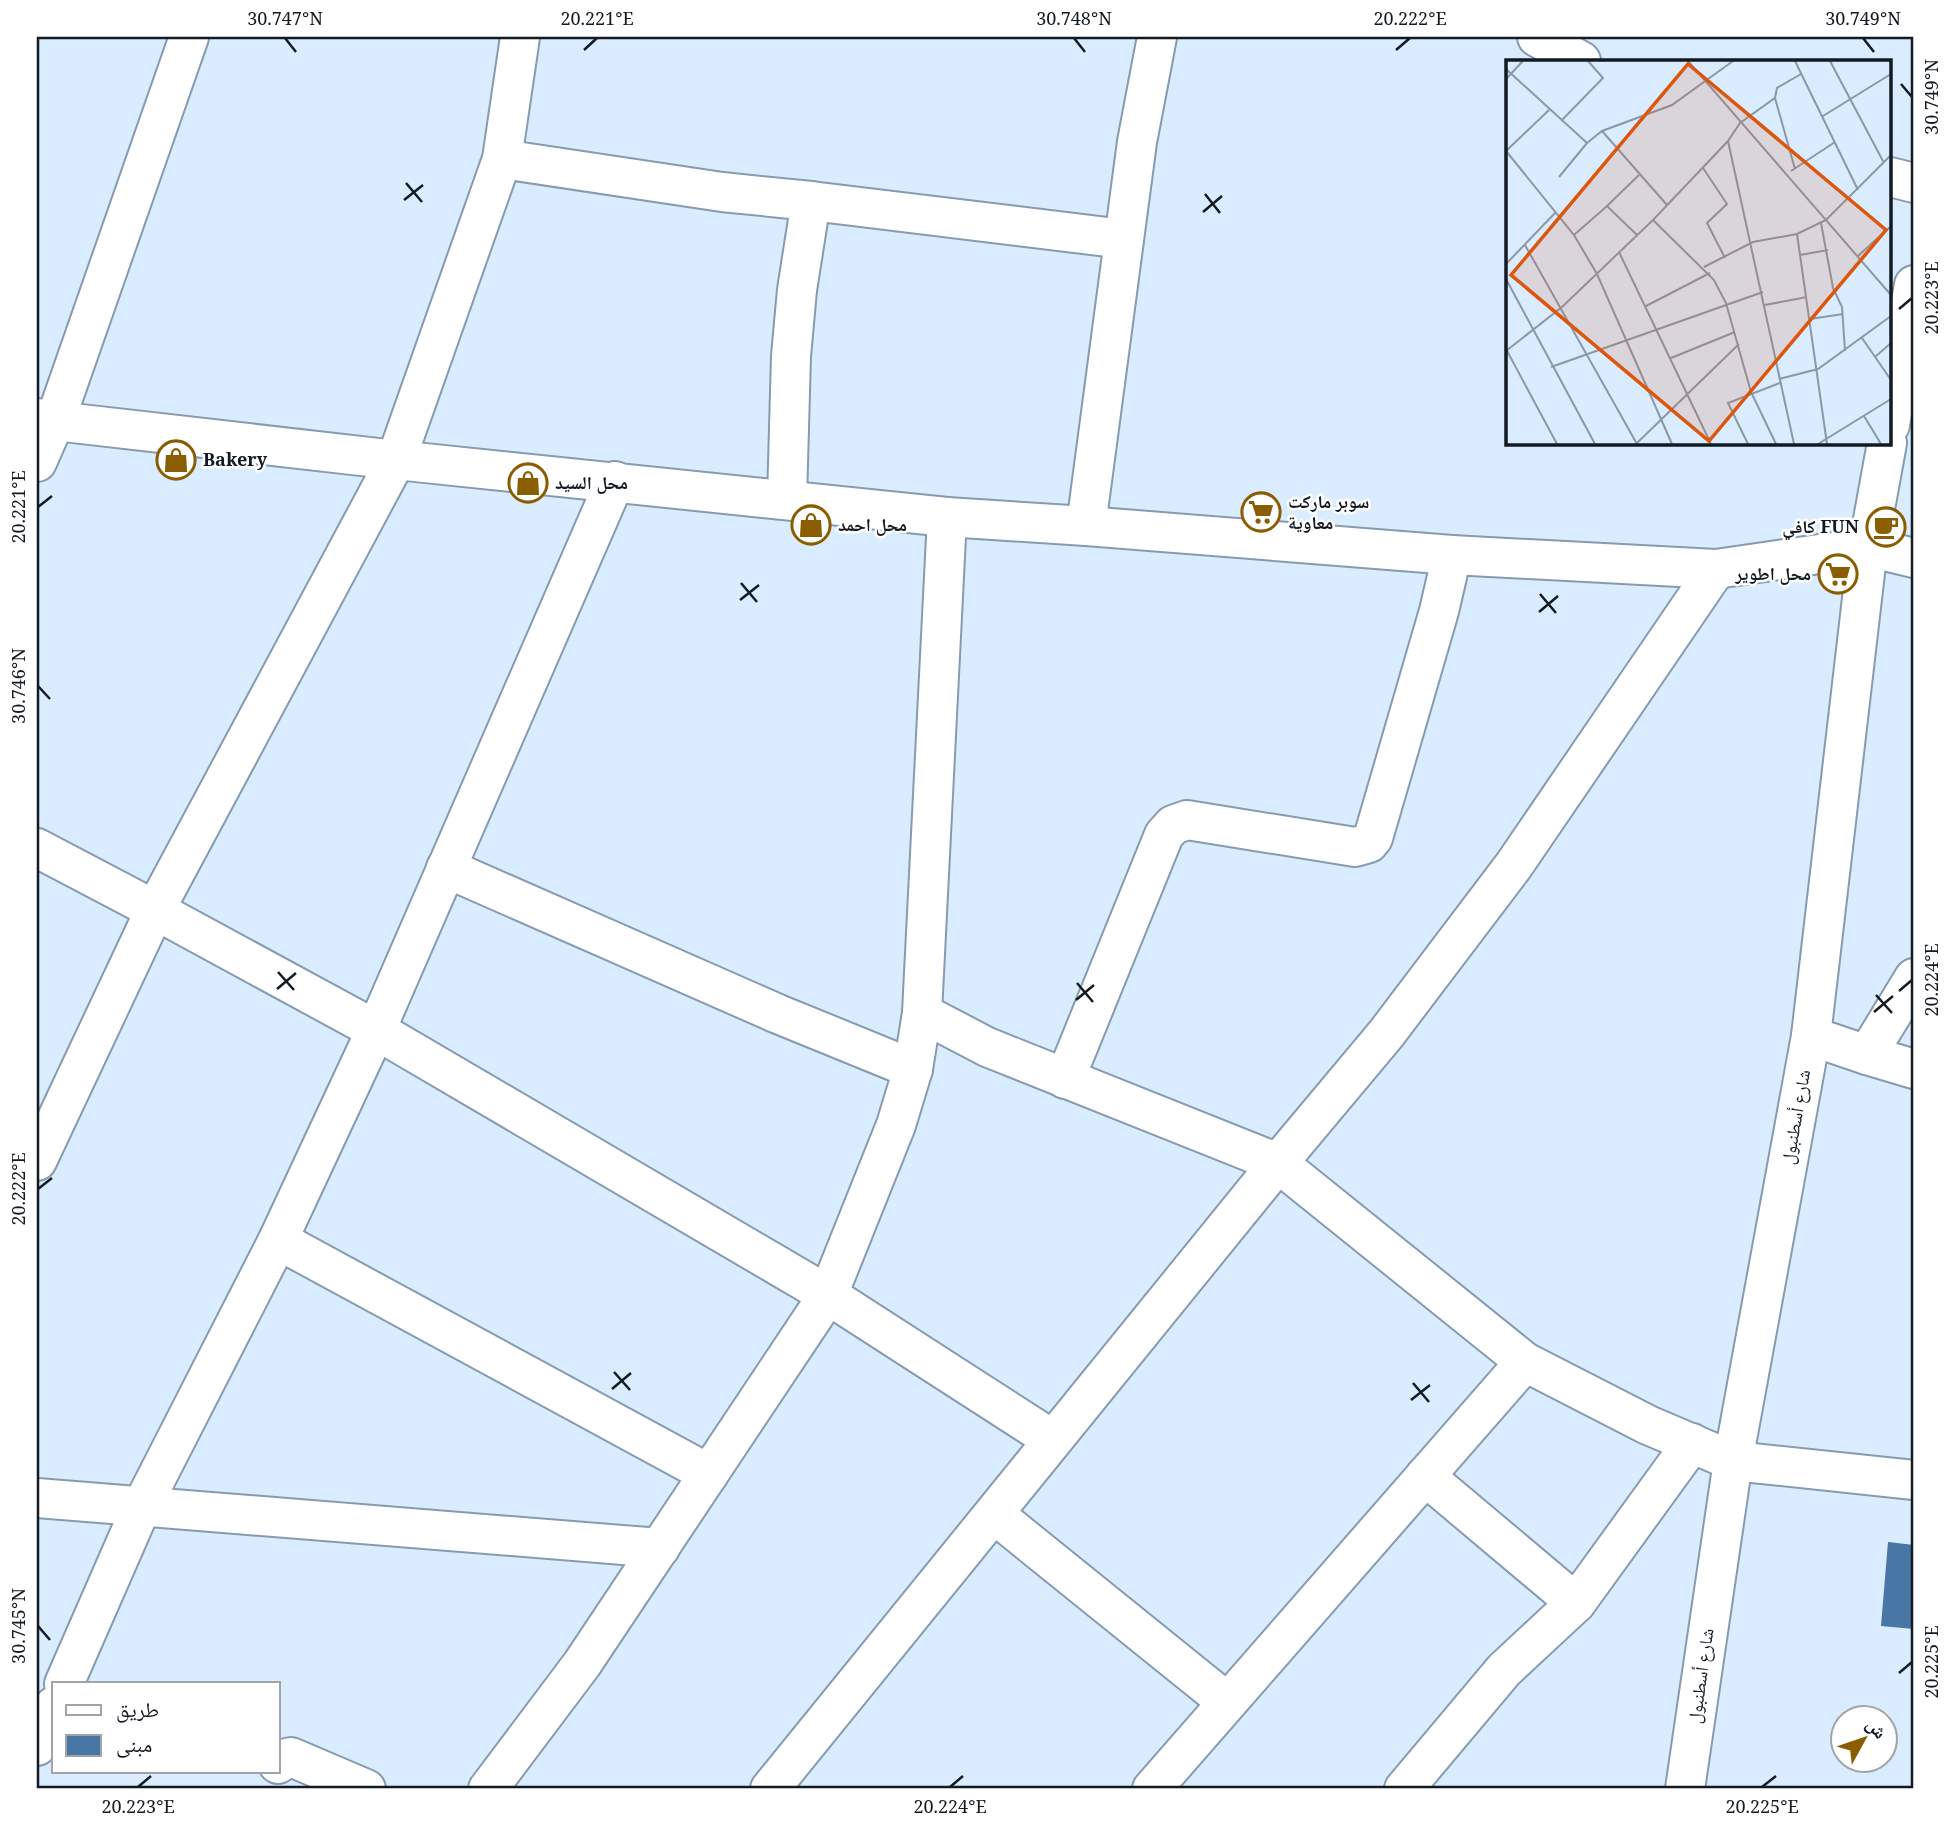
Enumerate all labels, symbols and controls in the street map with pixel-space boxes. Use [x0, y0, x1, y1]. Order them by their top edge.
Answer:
text: 30.747°N [247, 6, 323, 30]
text: 20.221°E [560, 6, 634, 30]
text: 30.748°N [1036, 6, 1112, 30]
text: 20.222°E [1373, 6, 1447, 30]
text: 30.749°N [1825, 6, 1901, 30]
text: 30.749°N [1919, 59, 1943, 135]
inset map [1506, 60, 1892, 444]
text: 20.223°E [1919, 261, 1943, 335]
shop icon: Bakery [155, 439, 197, 481]
place label: Bakery [203, 447, 268, 471]
shop icon: محل السيد [507, 462, 549, 504]
text: 20.221°E [6, 470, 30, 544]
place label: محل السيد [555, 470, 628, 494]
place label: سوبر ماركت معاوية [1288, 489, 1369, 534]
supermarket icon: سوبر ماركت معاوية [1240, 491, 1282, 533]
shop icon: محل احمد [790, 504, 832, 546]
cafe icon: كافي FUN [1865, 506, 1907, 548]
place label: محل احمد [838, 512, 907, 536]
place label: كافي FUN [1782, 514, 1859, 541]
supermarket icon: محل اطوير [1817, 553, 1859, 595]
place label: محل اطوير [1734, 561, 1811, 585]
text: 30.746°N [6, 648, 30, 724]
text: 20.224°E [1919, 943, 1943, 1017]
street label: شارع أسطنبول [1775, 1067, 1815, 1166]
text: 20.222°E [6, 1152, 30, 1226]
text: 30.745°N [6, 1588, 30, 1664]
text: 20.225°E [1919, 1625, 1943, 1699]
street label: شارع أسطنبول [1681, 1627, 1719, 1725]
legend [52, 1682, 280, 1773]
text: طريق [116, 1695, 159, 1723]
north arrow [1828, 1703, 1898, 1773]
text: ش [1861, 1712, 1893, 1744]
text: مبنى [116, 1730, 152, 1758]
text: 20.223°E [101, 1794, 175, 1818]
text: 20.224°E [913, 1794, 987, 1818]
text: 20.225°E [1725, 1794, 1799, 1818]

